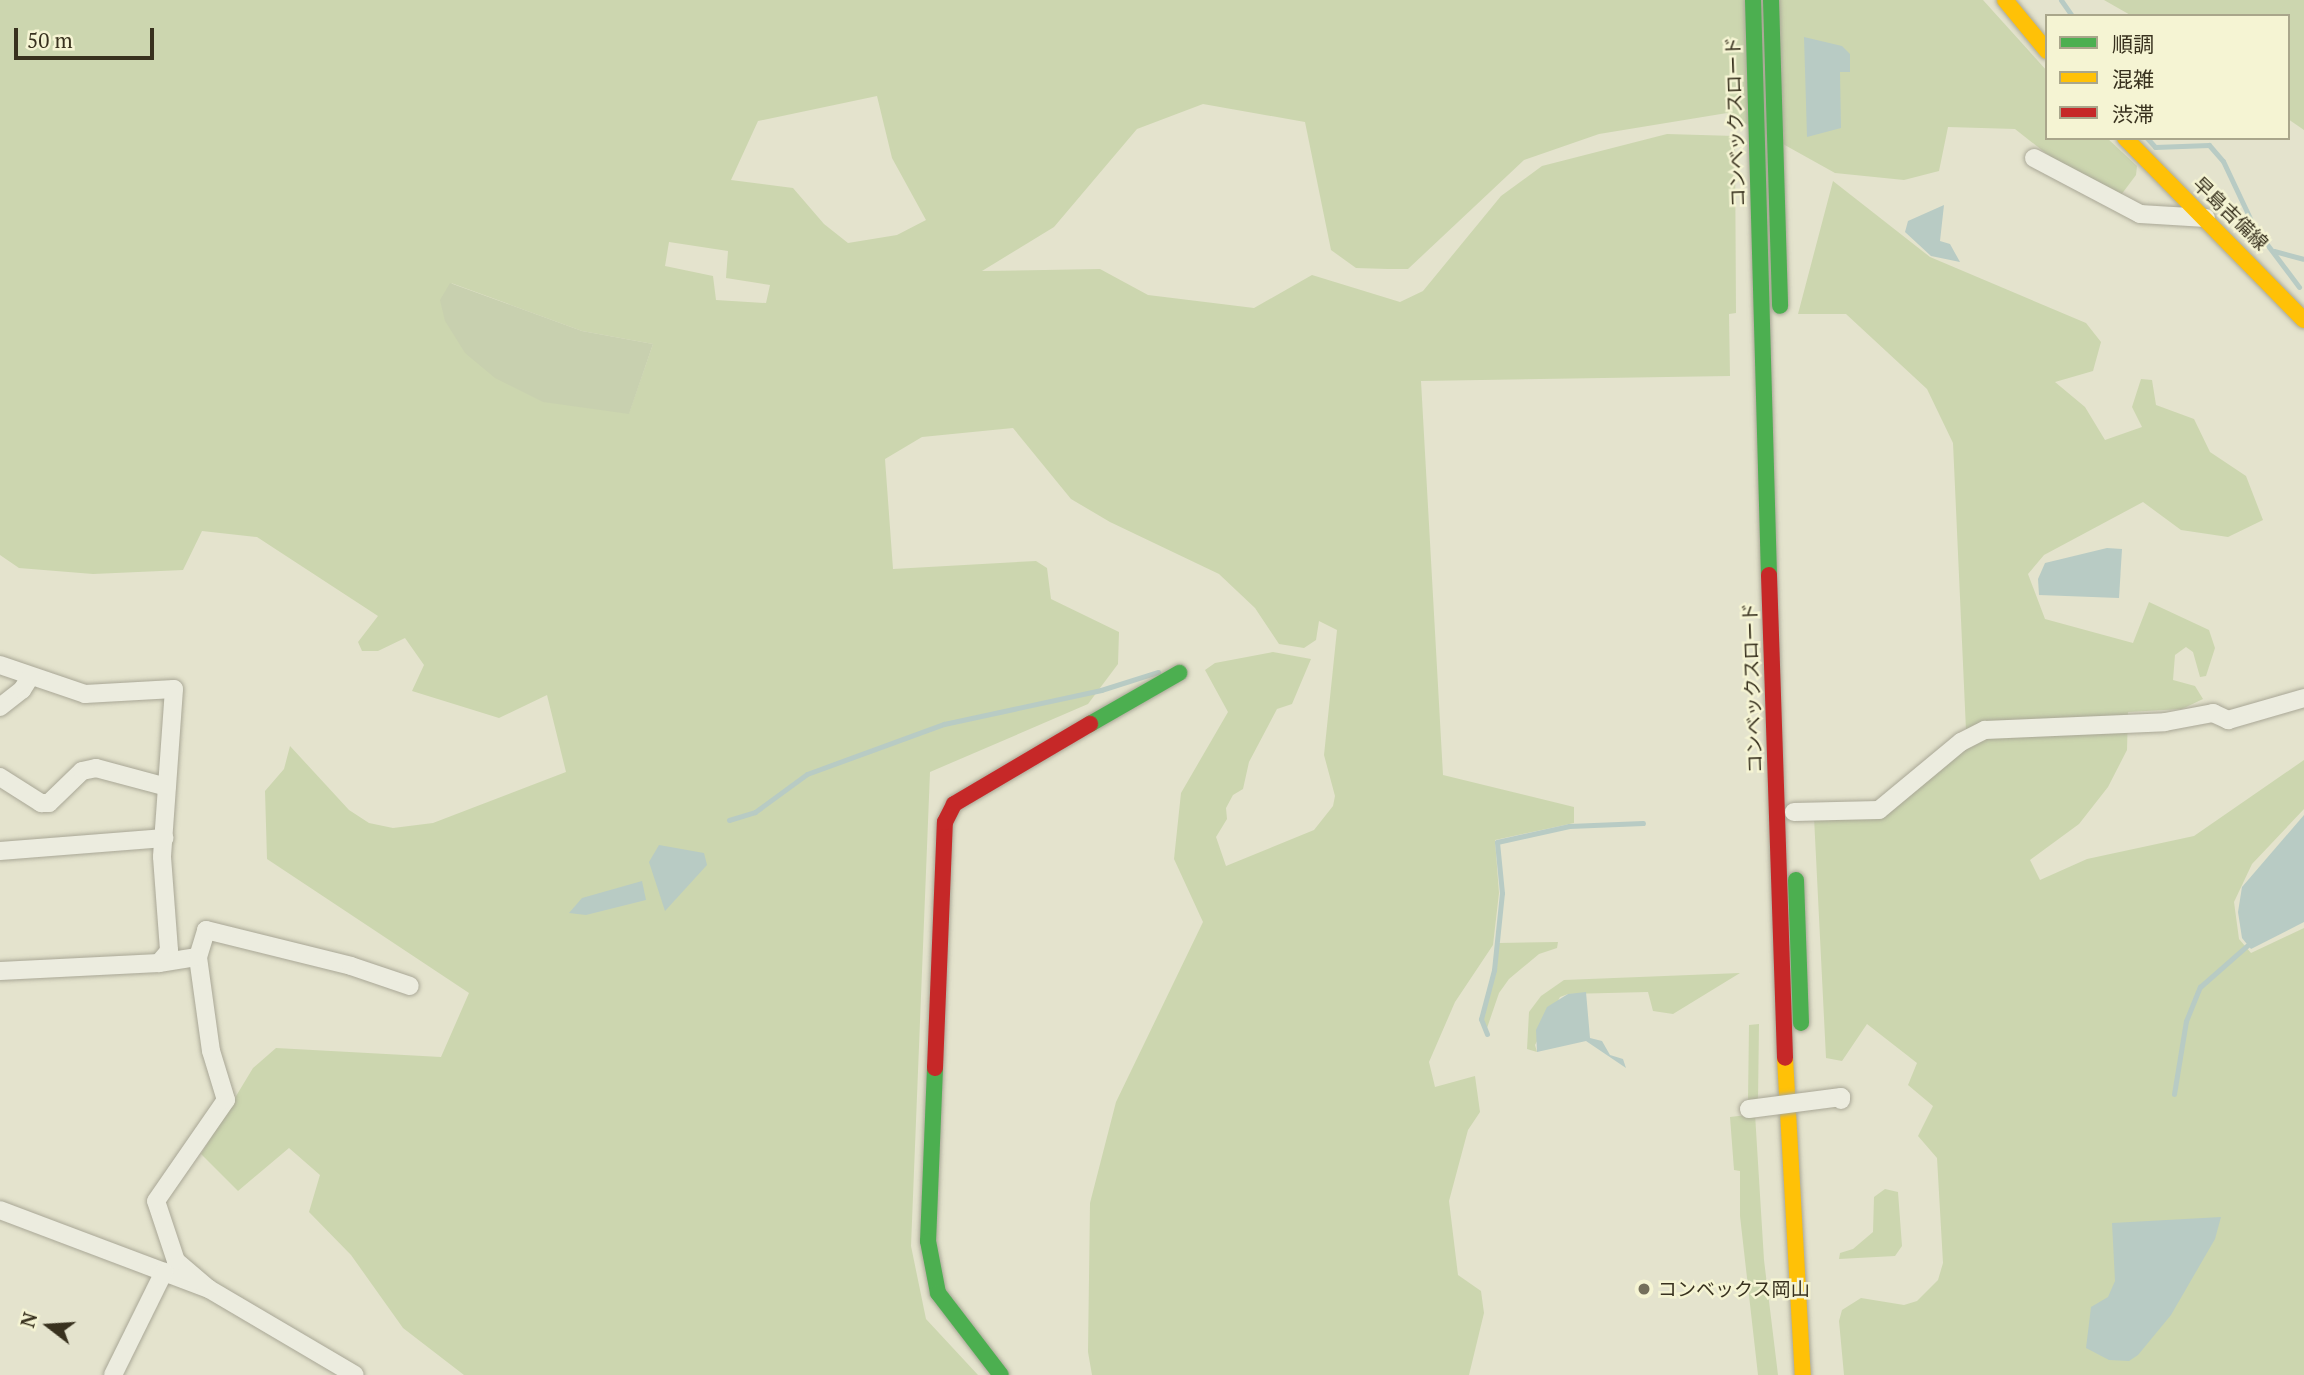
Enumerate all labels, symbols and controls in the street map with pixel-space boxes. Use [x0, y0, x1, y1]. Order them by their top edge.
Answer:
scale bar [18, 14, 158, 58]
legend [2045, 14, 2290, 140]
text: 50 m [27, 26, 73, 54]
text: 順調 [2112, 30, 2154, 58]
street label: コンベックスロード [1721, 36, 1749, 208]
text: 混雑 [2112, 65, 2154, 93]
text: 渋滞 [2112, 100, 2154, 128]
street label: 早島吉備線 [2189, 172, 2273, 254]
street label: コンベックスロード [1738, 602, 1766, 774]
place label: コンベックス岡山 [1658, 1278, 1810, 1300]
marker: コンベックス岡山 [1636, 1281, 1652, 1297]
north arrow [14, 1291, 84, 1361]
text: N [14, 1309, 42, 1330]

